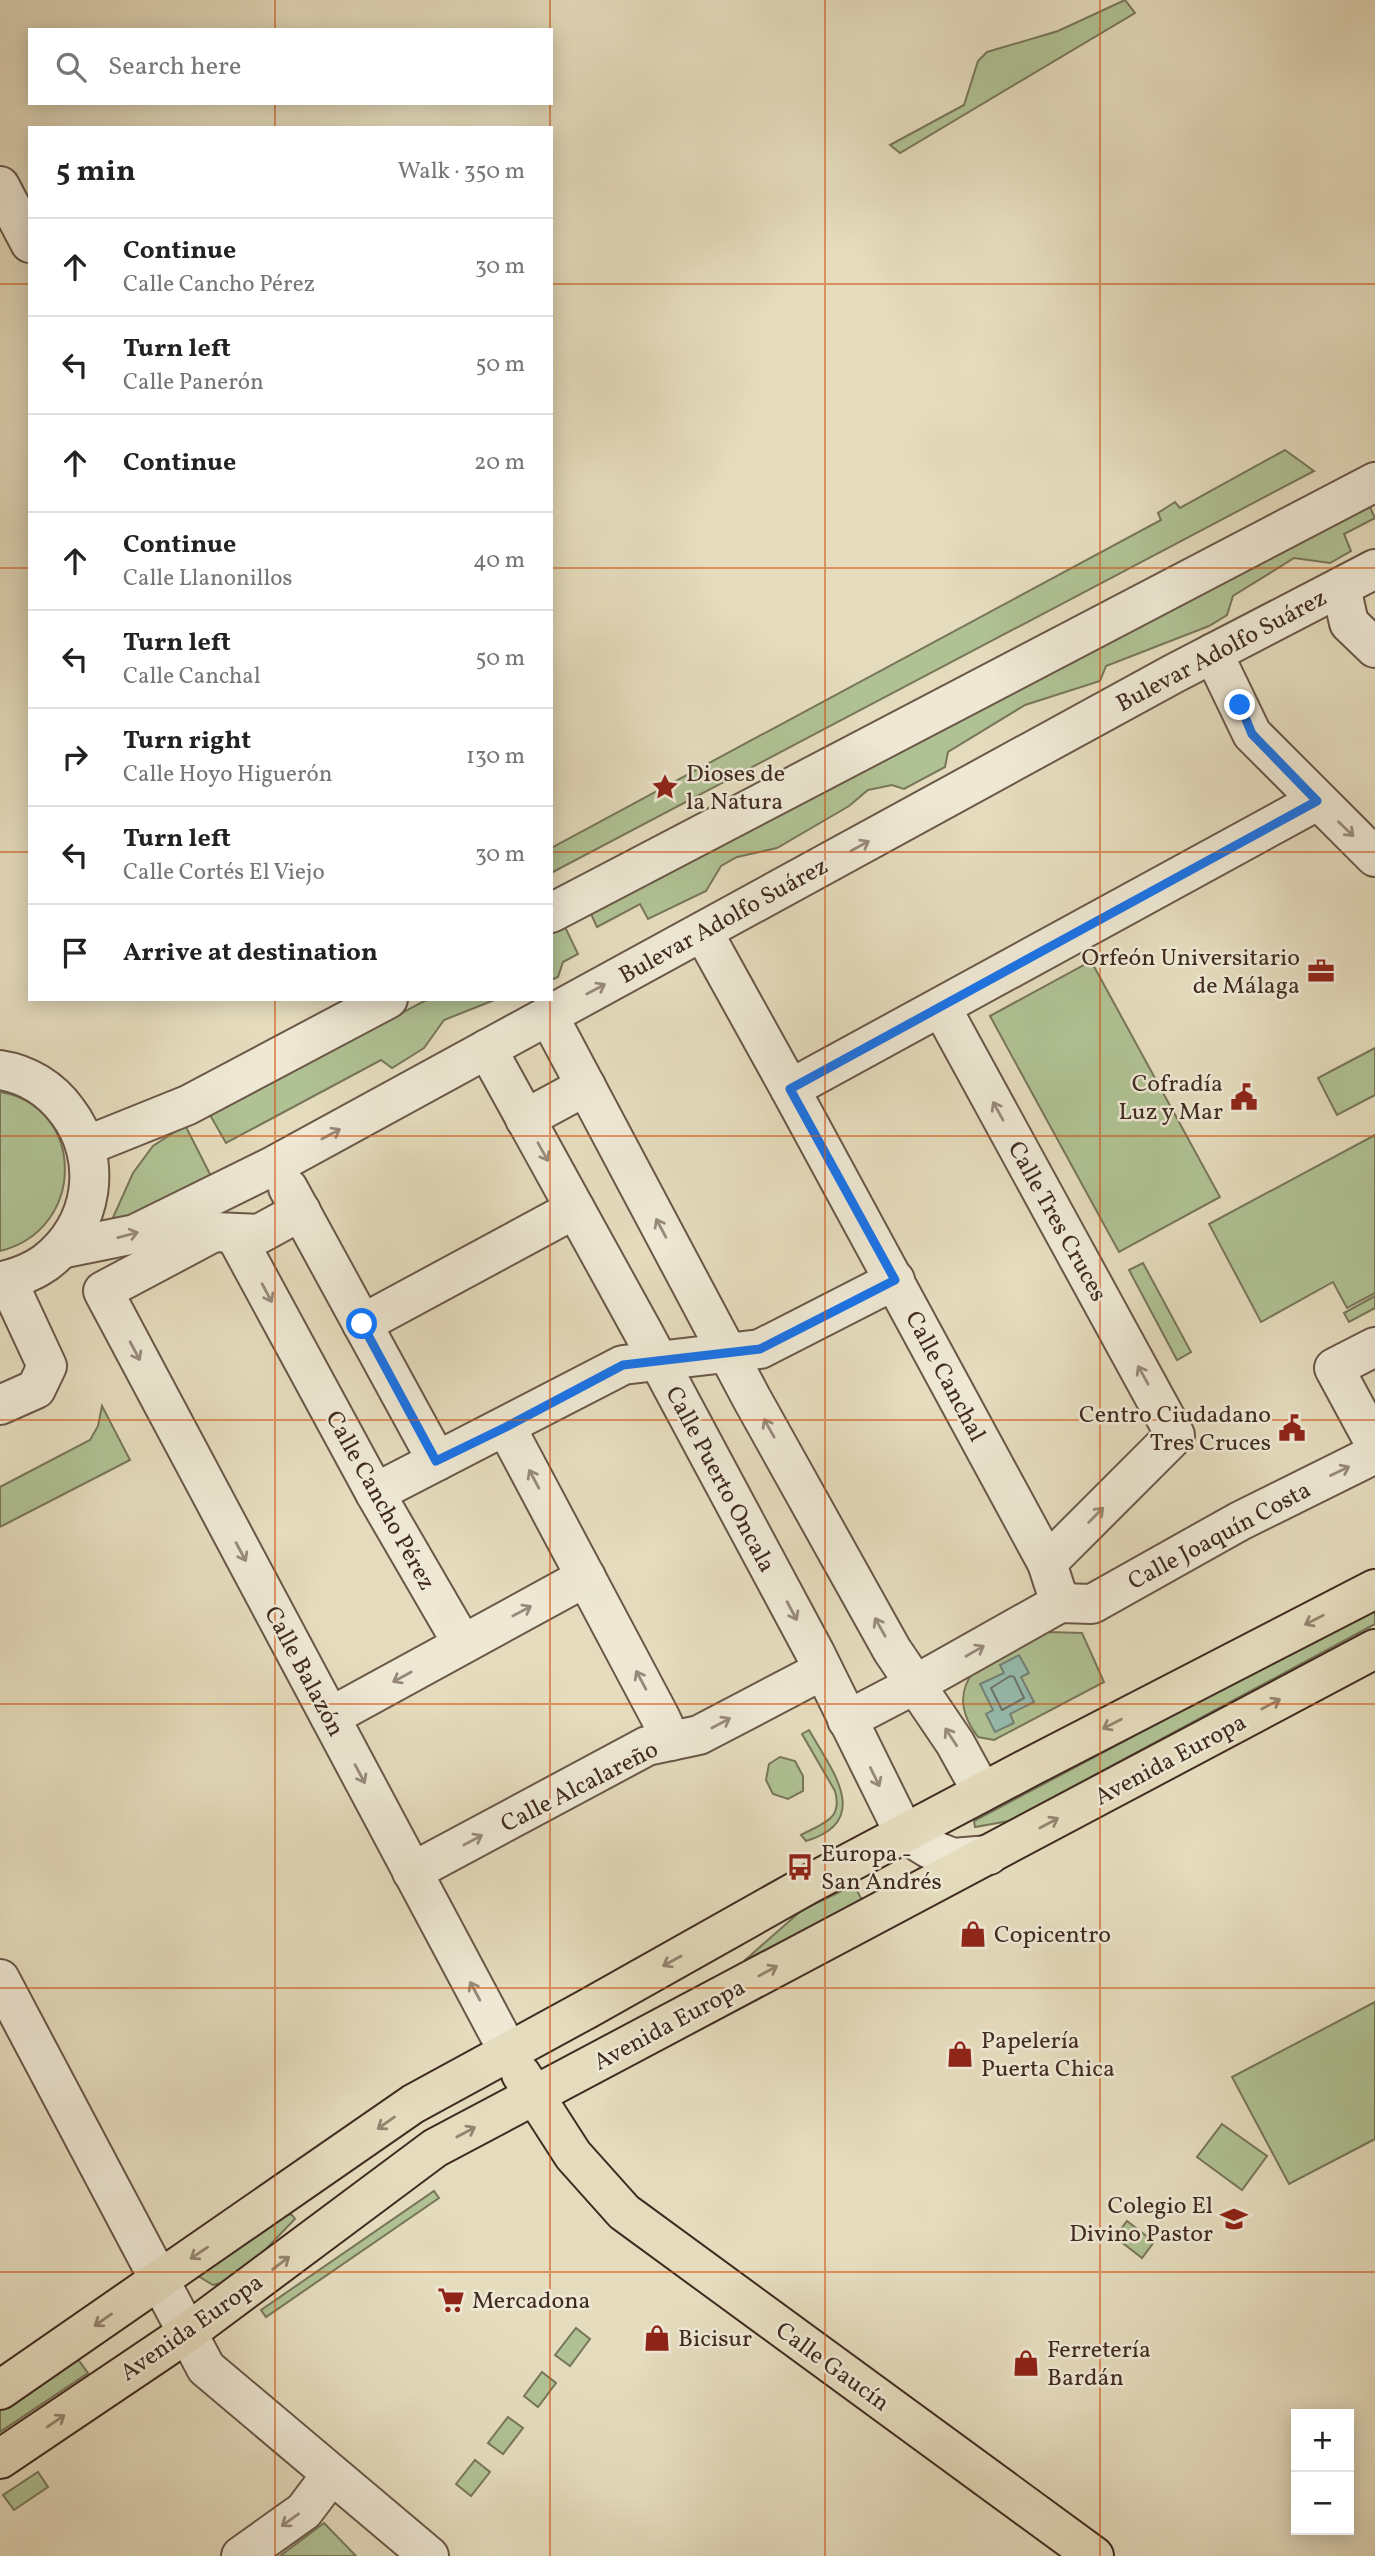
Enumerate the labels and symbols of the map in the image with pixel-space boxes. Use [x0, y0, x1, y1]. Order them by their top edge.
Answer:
street label: Bulevar Adolfo Suárez [1111, 582, 1333, 722]
route end [1224, 689, 1255, 720]
place label: Dioses de la Natura [686, 758, 785, 820]
place icon: Dioses de la Natura [650, 772, 680, 802]
one-way arrow [1337, 821, 1354, 838]
one-way arrow [849, 838, 870, 852]
street label: Bulevar Adolfo Suárez [613, 850, 835, 993]
place label: Orfeón Universitario de Málaga [1081, 942, 1300, 1004]
office icon: Orfeón Universitario de Málaga [1306, 956, 1336, 986]
one-way arrow [585, 982, 605, 996]
place label: Cofradía Luz y Mar [1119, 1068, 1223, 1130]
public building icon: Cofradía Luz y Mar [1229, 1082, 1259, 1112]
one-way arrow [991, 1101, 1004, 1122]
one-way arrow [321, 1127, 341, 1141]
street label: Calle Tres Cruces [998, 1136, 1114, 1308]
one-way arrow [536, 1142, 550, 1162]
one-way arrow [653, 1218, 667, 1239]
one-way arrow [116, 1228, 139, 1241]
one-way arrow [261, 1282, 274, 1303]
street label: Calle Canchal [895, 1306, 993, 1448]
route start [346, 1308, 377, 1339]
one-way arrow [128, 1340, 142, 1361]
one-way arrow [1136, 1365, 1149, 1386]
street label: Calle Puerto Oncala [656, 1381, 783, 1579]
place label: Centro Ciudadano Tres Cruces [1079, 1399, 1271, 1461]
street label: Calle Cancho Pérez [316, 1405, 443, 1597]
public building icon: Centro Ciudadano Tres Cruces [1277, 1413, 1307, 1443]
one-way arrow [762, 1418, 775, 1439]
one-way arrow [1329, 1464, 1350, 1478]
one-way arrow [526, 1470, 540, 1490]
street label: Calle Joaquín Costa [1122, 1474, 1317, 1599]
one-way arrow [1087, 1507, 1104, 1524]
one-way arrow [235, 1541, 249, 1562]
one-way arrow [786, 1600, 799, 1621]
street label: Calle Balazón [255, 1601, 352, 1743]
one-way arrow [511, 1604, 532, 1617]
one-way arrow [1304, 1614, 1325, 1628]
one-way arrow [873, 1617, 887, 1637]
one-way arrow [965, 1644, 985, 1658]
one-way arrow [393, 1670, 413, 1684]
one-way arrow [633, 1670, 647, 1691]
one-way arrow [1261, 1697, 1281, 1711]
street label: Avenida Europa [1089, 1706, 1253, 1815]
one-way arrow [711, 1716, 731, 1730]
one-way arrow [1102, 1718, 1123, 1732]
one-way arrow [944, 1728, 958, 1747]
street label: Calle Alcalareño [495, 1733, 665, 1842]
one-way arrow [354, 1763, 367, 1784]
one-way arrow [868, 1766, 882, 1787]
one-way arrow [1038, 1816, 1059, 1829]
one-way arrow [462, 1833, 482, 1847]
place label: Europa - San Andrés [821, 1838, 942, 1900]
bus stop icon: Europa - San Andrés [785, 1852, 815, 1882]
shop icon: Copicentro [958, 1919, 988, 1949]
place label: Copicentro [994, 1919, 1111, 1953]
one-way arrow [663, 1954, 683, 1968]
one-way arrow [757, 1964, 777, 1978]
street label: Avenida Europa [588, 1971, 752, 2080]
one-way arrow [468, 1981, 482, 2002]
place label: Papelería Puerta Chica [981, 2025, 1115, 2087]
shop icon: Papelería Puerta Chica [945, 2039, 975, 2069]
one-way arrow [377, 2116, 396, 2130]
one-way arrow [455, 2125, 476, 2138]
place label: Colegio El Divino Pastor [1069, 2190, 1213, 2252]
school or university icon: Colegio El Divino Pastor [1219, 2204, 1249, 2234]
one-way arrow [190, 2246, 209, 2260]
one-way arrow [271, 2256, 290, 2271]
street label: Avenida Europa [114, 2267, 271, 2391]
supermarket icon: Mercadona [436, 2285, 466, 2315]
place label: Mercadona [472, 2285, 591, 2319]
one-way arrow [93, 2313, 113, 2327]
street label: Calle Gaucín [768, 2315, 896, 2421]
shop icon: Bicisur [642, 2323, 672, 2353]
place label: Bicisur [678, 2323, 752, 2357]
place label: Ferretería Bardán [1047, 2334, 1151, 2396]
shop icon: Ferretería Bardán [1011, 2348, 1041, 2378]
one-way arrow [46, 2414, 66, 2428]
one-way arrow [281, 2513, 300, 2527]

